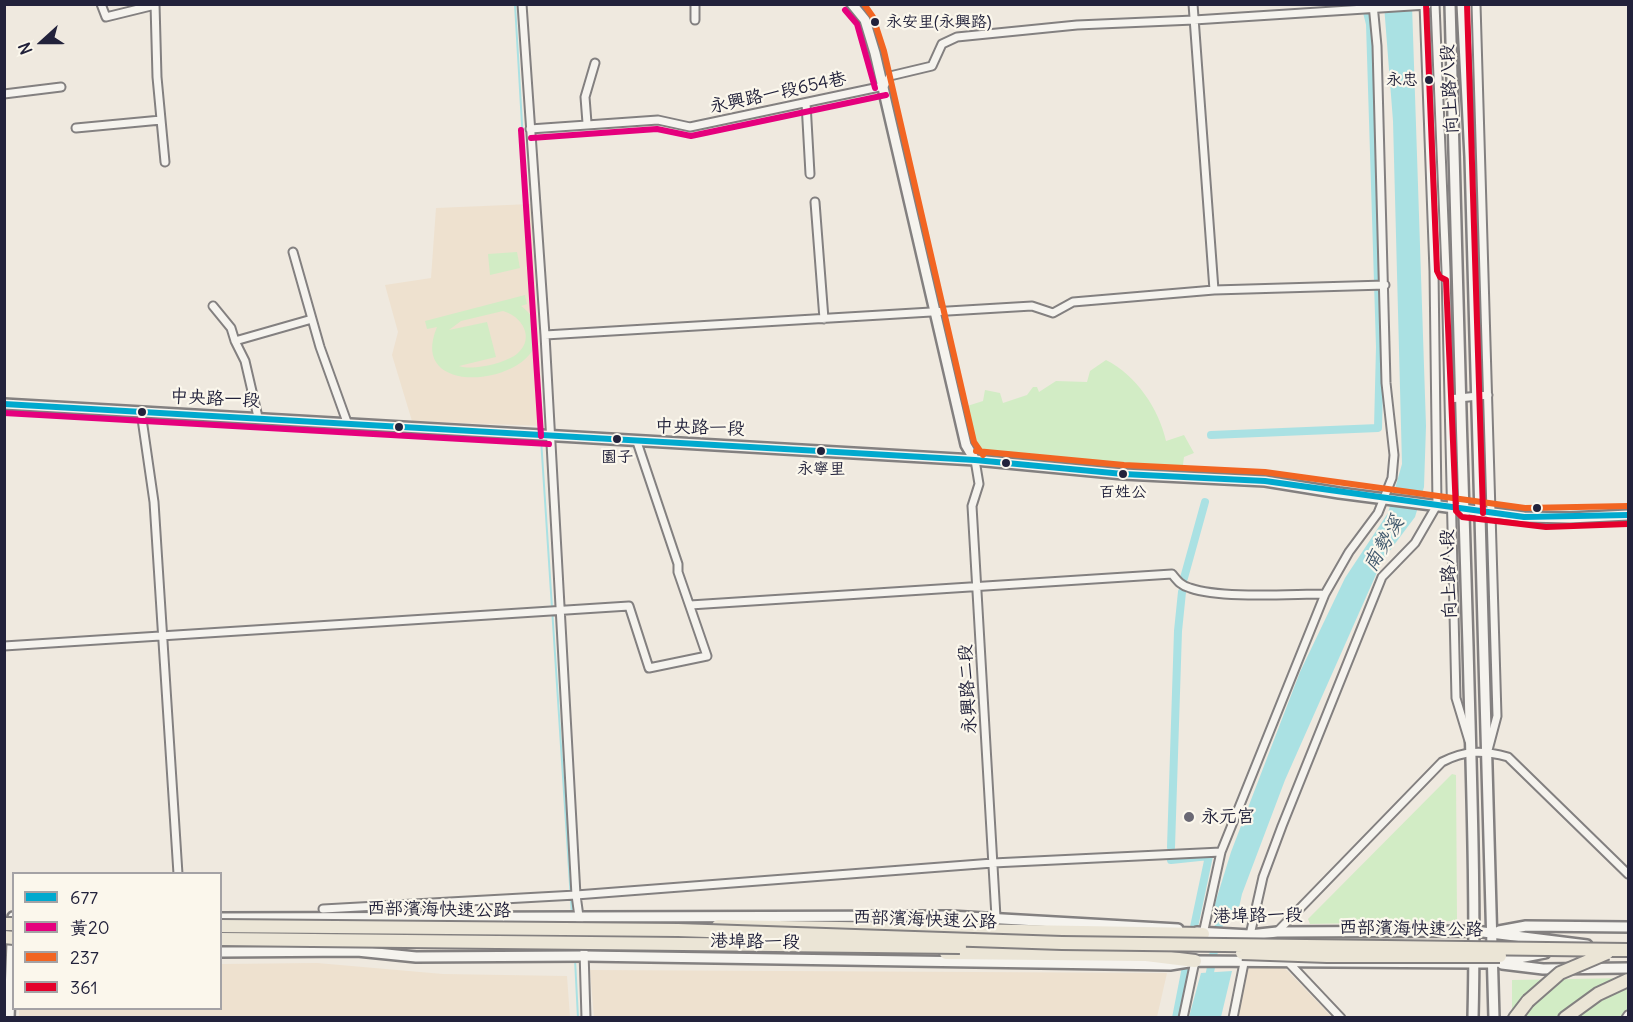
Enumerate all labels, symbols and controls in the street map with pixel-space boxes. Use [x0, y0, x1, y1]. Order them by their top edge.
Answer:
north arrow [12, 12, 72, 72]
place label: 永安里(永興路) [886, 12, 992, 32]
marker: 永安里(永興路) [869, 16, 881, 28]
text: N [14, 40, 37, 57]
street label: 向上路八段 [1437, 43, 1463, 135]
street label: 永興路一段654巷 [708, 68, 848, 118]
place label: 永忠 [1386, 70, 1418, 90]
marker: 永忠 [1423, 74, 1435, 86]
street label: 中央路一段 [169, 386, 261, 412]
unlabelled marker [136, 406, 148, 418]
street label: 中央路一段 [655, 416, 745, 440]
unlabelled marker [393, 421, 405, 433]
marker: 園子 [611, 433, 623, 445]
marker: 永寧里 [815, 445, 827, 457]
place label: 園子 [601, 447, 633, 467]
unlabelled marker [1000, 457, 1012, 469]
place label: 永寧里 [797, 459, 845, 479]
marker: 百姓公 [1117, 468, 1129, 480]
place label: 百姓公 [1099, 482, 1147, 502]
unlabelled marker [1531, 502, 1543, 514]
water label: 南勢溪 [1359, 512, 1409, 576]
street label: 向上路八段 [1437, 529, 1461, 619]
street label: 永興路二段 [955, 643, 981, 735]
place label: 永元宮 [1201, 806, 1255, 828]
marker: 永元宮 [1182, 810, 1196, 824]
legend [12, 872, 222, 1010]
text: 677 [70, 886, 98, 909]
street label: 西部濱海快速公路 [367, 898, 511, 922]
street label: 港埠路一段 [1213, 904, 1303, 928]
street label: 西部濱海快速公路 [853, 907, 997, 933]
text: 黃20 [70, 916, 110, 939]
street label: 西部濱海快速公路 [1339, 917, 1483, 941]
street label: 港埠路一段 [710, 930, 800, 954]
text: 237 [70, 946, 99, 969]
text: 361 [70, 976, 98, 999]

